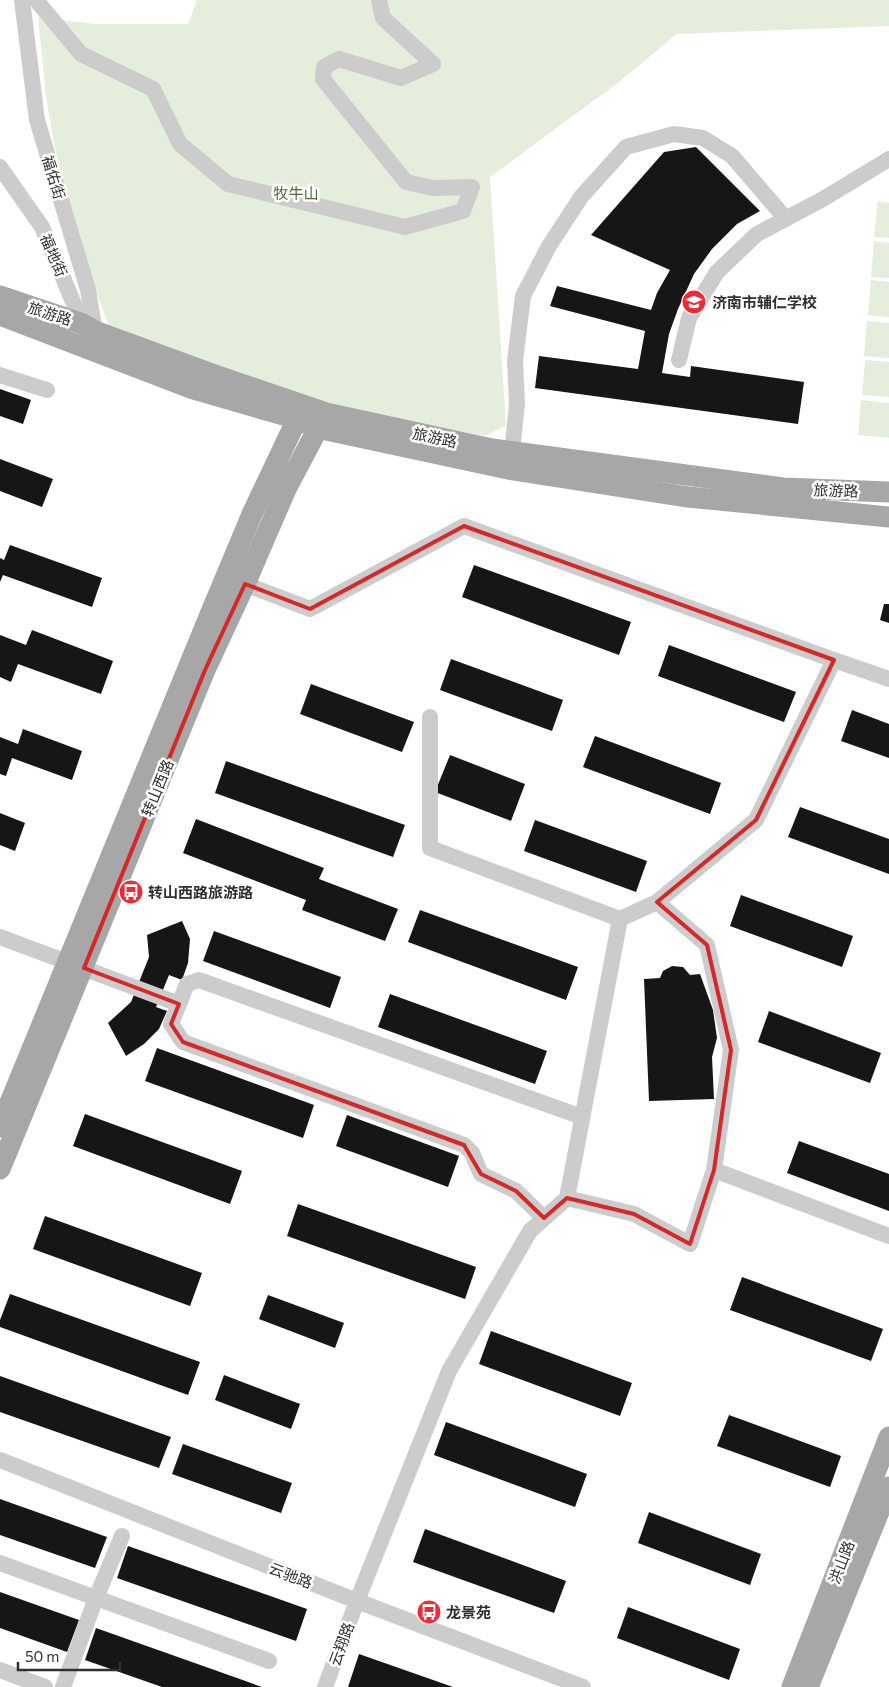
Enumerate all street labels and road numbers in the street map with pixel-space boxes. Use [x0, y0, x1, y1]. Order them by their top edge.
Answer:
street label: 福佑街 [39, 153, 69, 201]
street label: 福地街 [37, 231, 71, 279]
street label: 旅游路 [26, 297, 74, 329]
street label: 旅游路 [411, 424, 459, 450]
street label: 旅游路 [813, 480, 859, 500]
street label: 转山西路 [137, 757, 177, 819]
street label: 洪山路 [825, 1538, 857, 1586]
street label: 云驰路 [267, 1559, 315, 1591]
street label: 云翔路 [325, 1620, 357, 1668]

